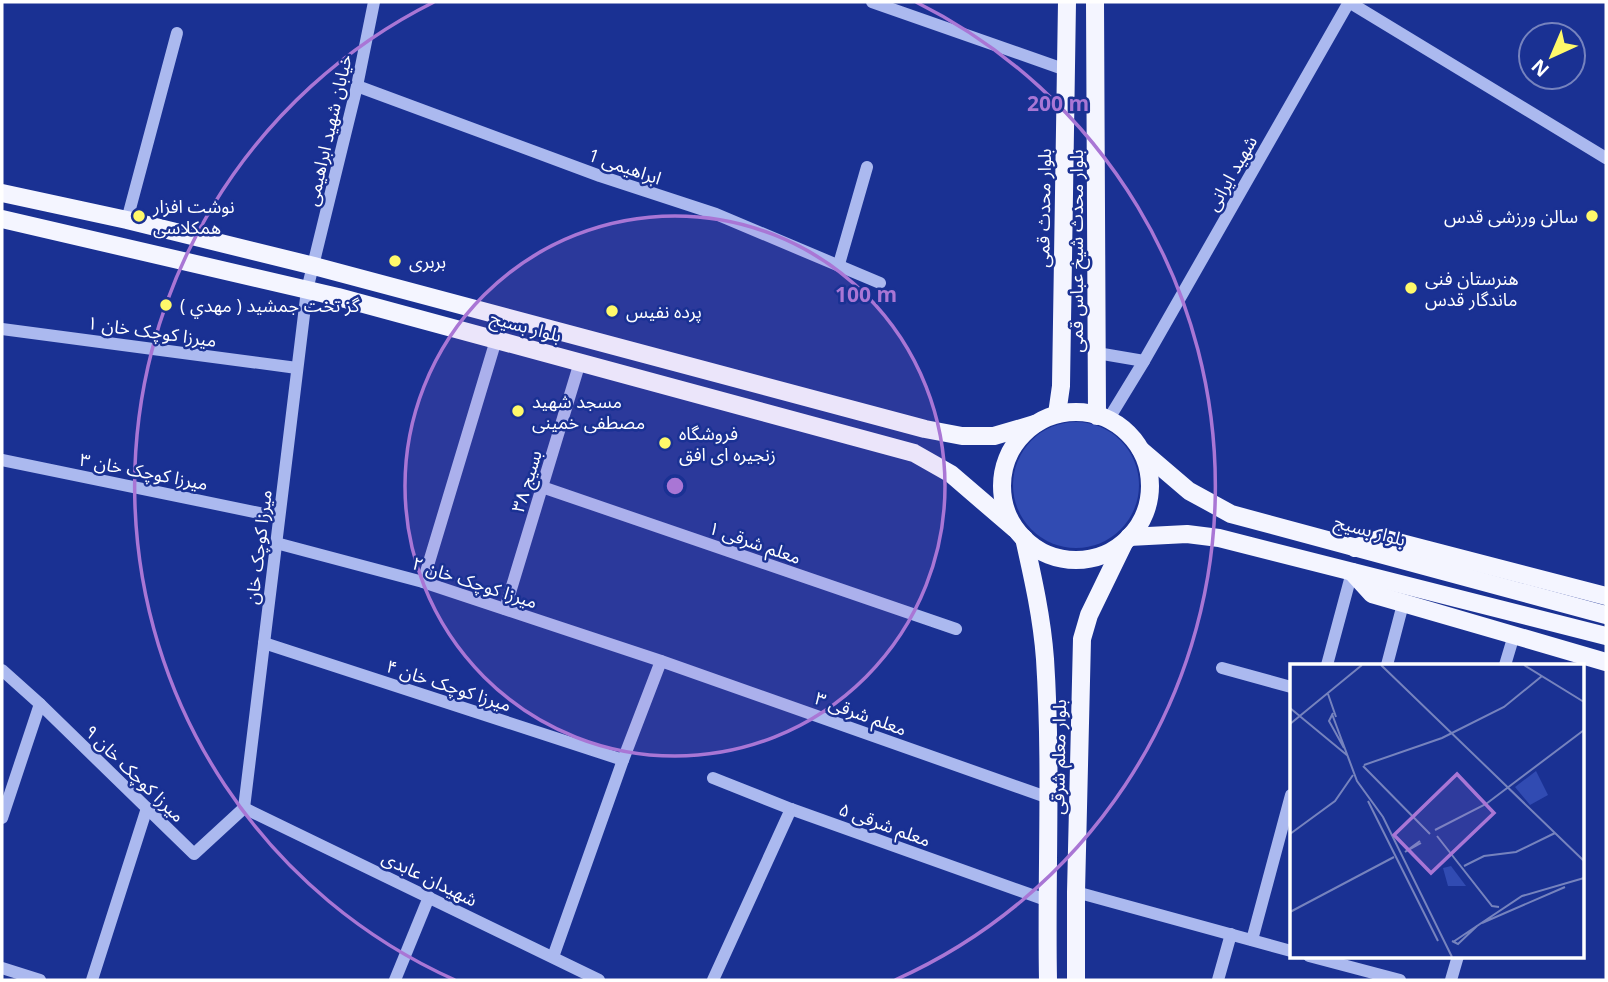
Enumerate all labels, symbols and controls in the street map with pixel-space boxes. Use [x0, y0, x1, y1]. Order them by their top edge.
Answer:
north arrow [1517, 21, 1587, 91]
street label: خیابان شهید ابراهیمی [299, 52, 357, 208]
text: N [1526, 54, 1555, 83]
text: 200 m [1027, 89, 1089, 117]
street label: شهید ایرانی [1200, 131, 1262, 215]
street label: ابراهیمی 1 [585, 142, 665, 190]
street label: بلوار محدث قمی [1030, 148, 1056, 268]
street label: بلوار محدث شیخ عباس قمی [1064, 149, 1090, 353]
place label: نوشت افزار همکلاسی [152, 194, 235, 239]
place label: سالن ورزشی قدس [1444, 204, 1578, 228]
marker: نوشت افزار همکلاسی [131, 208, 147, 224]
marker: سالن ورزشی قدس [1584, 208, 1600, 224]
place label: بربری [409, 249, 446, 273]
marker: بربری [387, 253, 403, 269]
place label: هنرستان فنی ماندگار قدس [1425, 266, 1519, 311]
text: 100 m [835, 280, 897, 308]
marker: هنرستان فنی ماندگار قدس [1403, 280, 1419, 296]
place label: گز تخت جمشيد ( مهدي ) [180, 293, 360, 319]
marker: گز تخت جمشيد ( مهدي ) [158, 297, 174, 313]
place label: پرده نفیس [626, 299, 702, 323]
marker: پرده نفیس [604, 303, 620, 319]
street label: بلوار بسیج [487, 305, 564, 349]
street label: میرزا کوچک خان ۱ [86, 310, 218, 352]
place label: مسجد شهید مصطفی خمینی [532, 389, 645, 434]
marker: مسجد شهید مصطفی خمینی [510, 403, 526, 419]
place label: فروشگاه زنجیره ای افق [679, 421, 776, 466]
marker: فروشگاه زنجیره ای افق [657, 435, 673, 451]
street label: میرزا کوچک خان ۳ [78, 447, 210, 495]
street label: بسیج ۳۸ [505, 447, 549, 516]
centre of rings [663, 474, 687, 498]
street label: میرزا کوچک خان [239, 488, 277, 606]
street label: بلوار بسیج [1331, 509, 1408, 553]
street label: معلم شرقی ۱ [705, 515, 804, 571]
street label: میرزا کوچک خان ۲ [409, 550, 541, 614]
street label: میرزا کوچک خان ۴ [383, 653, 515, 717]
inset map [1290, 664, 1584, 958]
street label: معلم شرقی ۳ [811, 685, 910, 743]
street label: بلوار معلم شرقی [1045, 699, 1073, 815]
street label: میرزا کوچک خان ۹ [80, 719, 190, 827]
street label: معلم شرقی ۵ [835, 796, 934, 854]
street label: شهیدان عابدی [378, 845, 482, 911]

